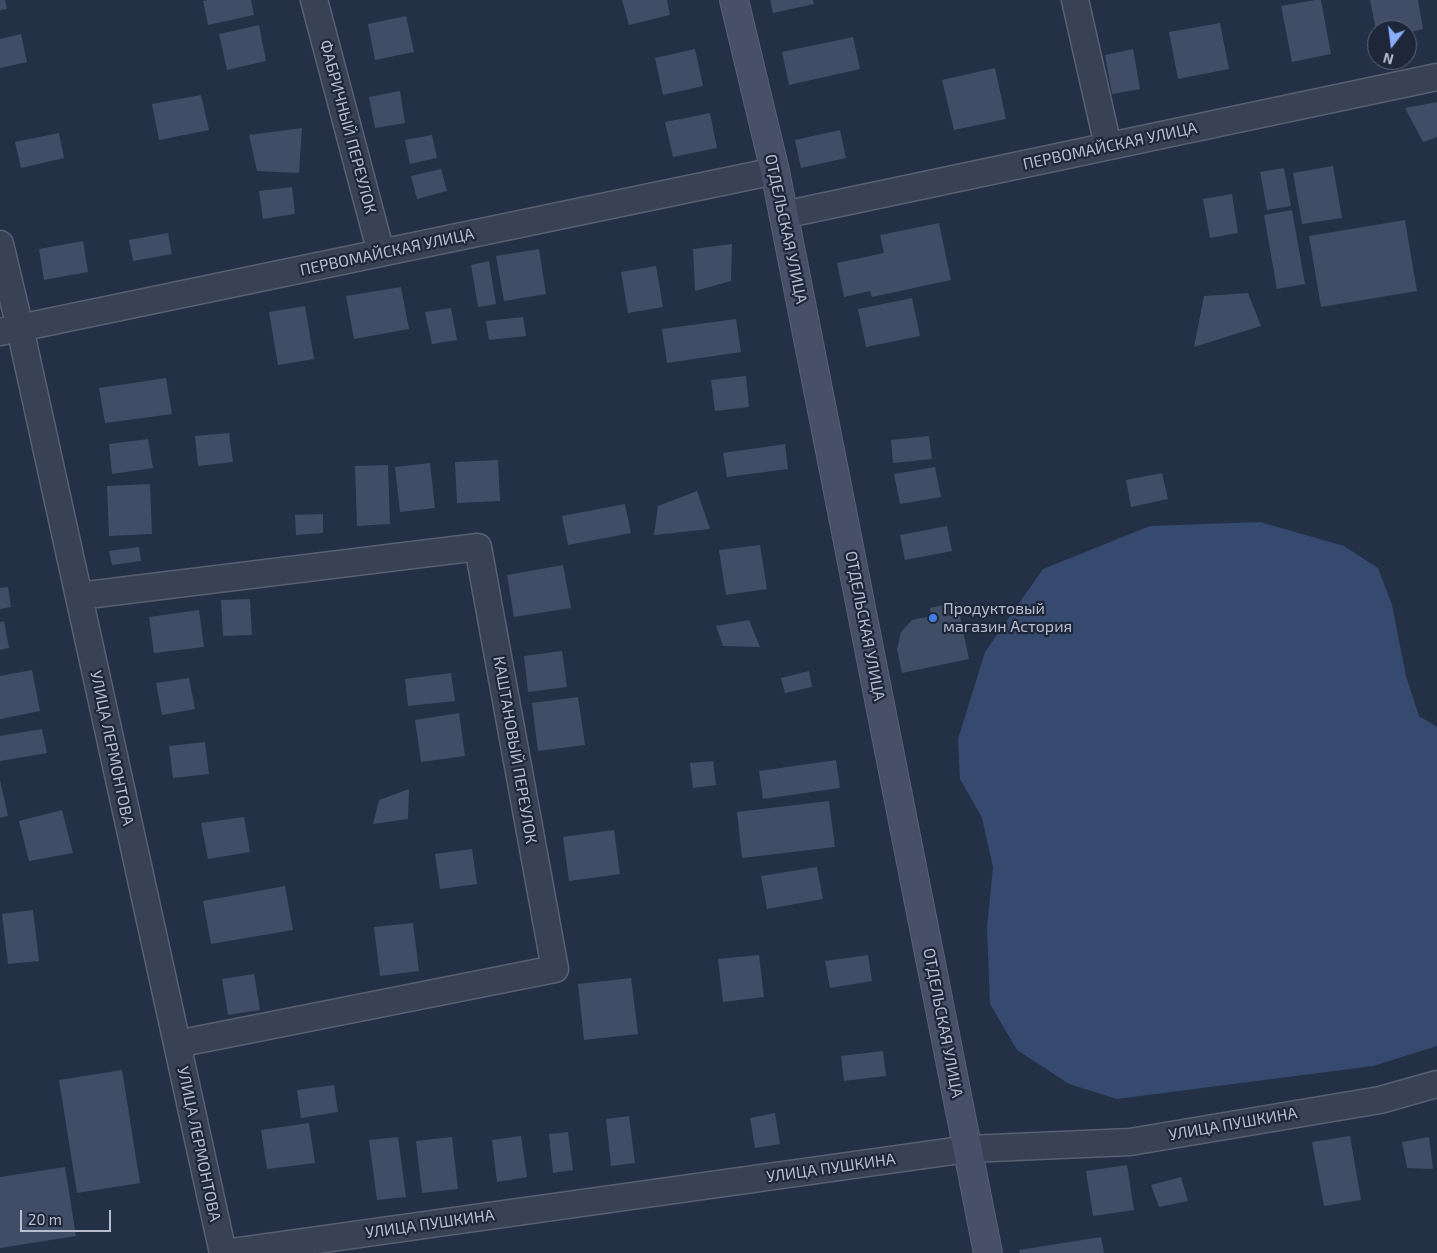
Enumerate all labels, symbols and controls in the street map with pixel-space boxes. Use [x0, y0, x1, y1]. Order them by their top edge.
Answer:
north arrow [1367, 20, 1417, 70]
street label: ФАБРИЧНЫЙ ПЕРЕУЛОК [316, 38, 380, 216]
text: N [1381, 49, 1395, 69]
street label: ПЕРВОМАЙСКАЯ УЛИЦА [1021, 118, 1199, 174]
street label: ОТДЕЛЬСКАЯ УЛИЦА [761, 152, 811, 306]
street label: ПЕРВОМАЙСКАЯ УЛИЦА [298, 224, 476, 280]
street label: ОТДЕЛЬСКАЯ УЛИЦА [841, 549, 889, 703]
place label: Продуктовый магазин Астория [943, 599, 1072, 637]
marker: Продуктовый магазин Астория [927, 612, 939, 624]
street label: КАШТАНОВЫЙ ПЕРЕУЛОК [489, 655, 541, 845]
street label: УЛИЦА ЛЕРМОНТОВА [86, 669, 138, 827]
street label: ОТДЕЛЬСКАЯ УЛИЦА [919, 946, 967, 1100]
street label: УЛИЦА ЛЕРМОНТОВА [173, 1065, 225, 1223]
street label: УЛИЦА ПУШКИНА [1167, 1103, 1299, 1145]
street label: УЛИЦА ПУШКИНА [765, 1149, 897, 1187]
scale bar [22, 1200, 114, 1232]
street label: УЛИЦА ПУШКИНА [364, 1205, 496, 1243]
text: 20 m [28, 1210, 62, 1228]

